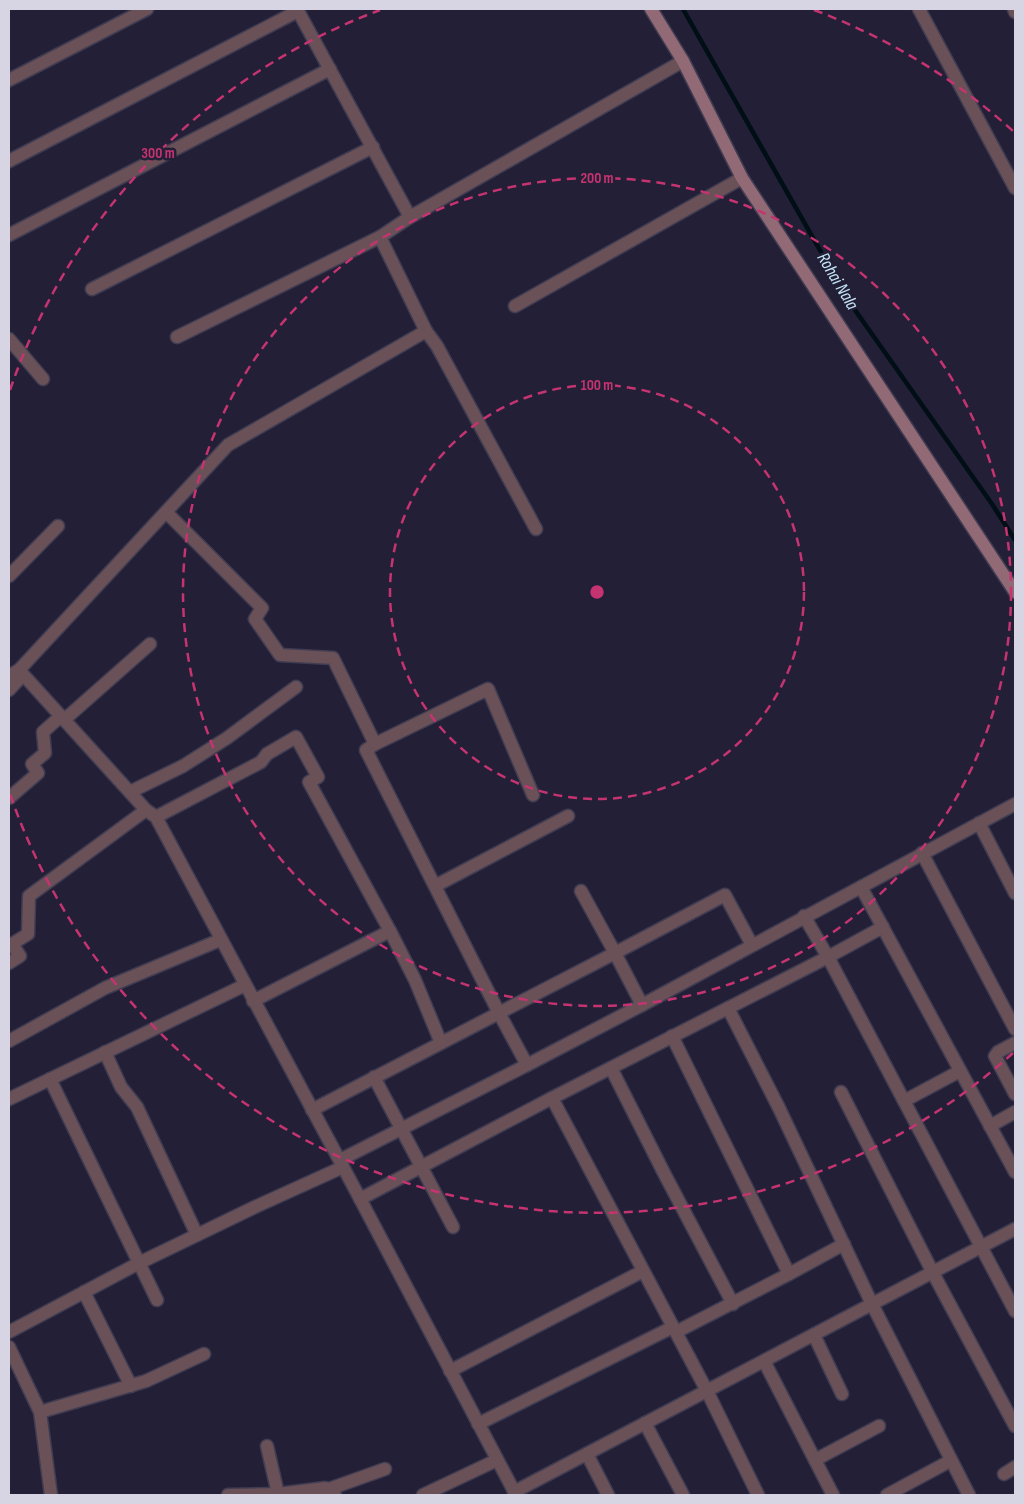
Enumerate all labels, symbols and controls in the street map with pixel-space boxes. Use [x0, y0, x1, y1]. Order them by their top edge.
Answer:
text: 300 m [141, 144, 175, 163]
text: 200 m [580, 169, 614, 188]
water label: Rohai Nala [812, 249, 863, 314]
text: 100 m [581, 376, 613, 395]
centre of rings [588, 583, 606, 601]

